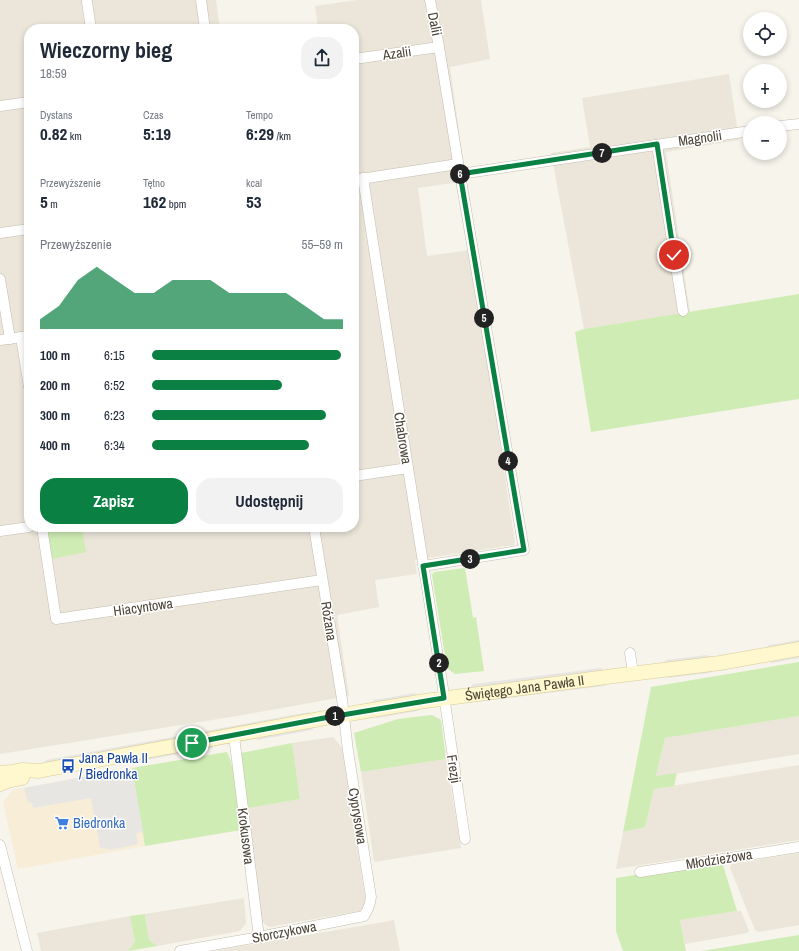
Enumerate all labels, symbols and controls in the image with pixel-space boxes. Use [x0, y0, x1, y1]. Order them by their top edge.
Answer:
street label: Dalii [424, 11, 446, 37]
map controls [743, 12, 787, 160]
button: locate [743, 12, 787, 56]
text: Wieczorny bieg [40, 35, 172, 65]
button: share [301, 37, 343, 79]
street label: Azalii [381, 42, 412, 64]
button: + [743, 64, 787, 108]
text: 18:59 [40, 65, 67, 82]
text: Dystans [40, 108, 73, 122]
text: Czas [143, 108, 164, 122]
text: Tempo [246, 108, 273, 122]
button: − [743, 116, 787, 160]
text: 0.82 [40, 122, 67, 145]
text: 5:19 [143, 122, 171, 145]
text: 6:29 [246, 122, 274, 145]
street label: Magnolii [677, 126, 723, 150]
text: km [67, 129, 82, 143]
text: /km [274, 129, 291, 143]
pin: 7 [592, 143, 612, 163]
text: 7 [599, 146, 605, 160]
pin: 6 [450, 164, 470, 184]
text: 6 [457, 167, 463, 181]
text: Przewyższenie [40, 176, 101, 190]
text: Tętno [143, 176, 165, 190]
text: kcal [246, 176, 262, 190]
text: 5 [40, 190, 48, 213]
text: 162 [143, 190, 166, 213]
text: 53 [246, 190, 262, 213]
text: m [48, 197, 58, 211]
text: bpm [166, 197, 186, 211]
text: Przewyższenie [40, 236, 112, 253]
text: 55–59 m [302, 236, 343, 253]
pin [657, 238, 691, 272]
icon: check [663, 244, 685, 266]
pin: 5 [474, 308, 494, 328]
text: 5 [481, 311, 487, 325]
text: 100 m [40, 347, 70, 364]
text: 6:15 [104, 347, 125, 364]
text: 200 m [40, 377, 70, 394]
text: 6:52 [104, 377, 125, 394]
text: 300 m [40, 407, 70, 424]
text: 6:23 [104, 407, 125, 424]
street label: Chabrowa [390, 411, 416, 466]
text: 400 m [40, 437, 70, 454]
text: 6:34 [104, 437, 125, 454]
pin: 4 [498, 451, 518, 471]
text: 4 [505, 454, 511, 468]
button: Zapisz [40, 478, 188, 524]
button: Udostępnij [196, 478, 343, 524]
pin: 3 [460, 549, 480, 569]
text: 3 [467, 552, 473, 566]
street label: Hiacyntowa [112, 594, 175, 620]
street label: Różana [317, 600, 341, 643]
pin: 2 [429, 653, 449, 673]
text: 2 [436, 656, 442, 670]
street label: Świętego Jana Pawła II [464, 671, 585, 705]
pin: 1 [325, 706, 345, 726]
text: 1 [332, 709, 338, 723]
pin [175, 726, 209, 760]
icon: arrive [181, 732, 203, 754]
place label: Jana Pawła II / Biedronka [79, 749, 148, 783]
street label: Frezji [443, 753, 465, 785]
bus stop icon: Jana Pawła II / Biedronka [60, 758, 76, 774]
street label: Cyprysowa [345, 787, 371, 846]
street label: Krokusowa [234, 807, 258, 866]
place label: Biedronka [73, 814, 126, 832]
supermarket icon: Biedronka [54, 815, 70, 831]
street label: Młodzieżowa [685, 845, 754, 873]
street label: Storczykowa [250, 917, 318, 947]

